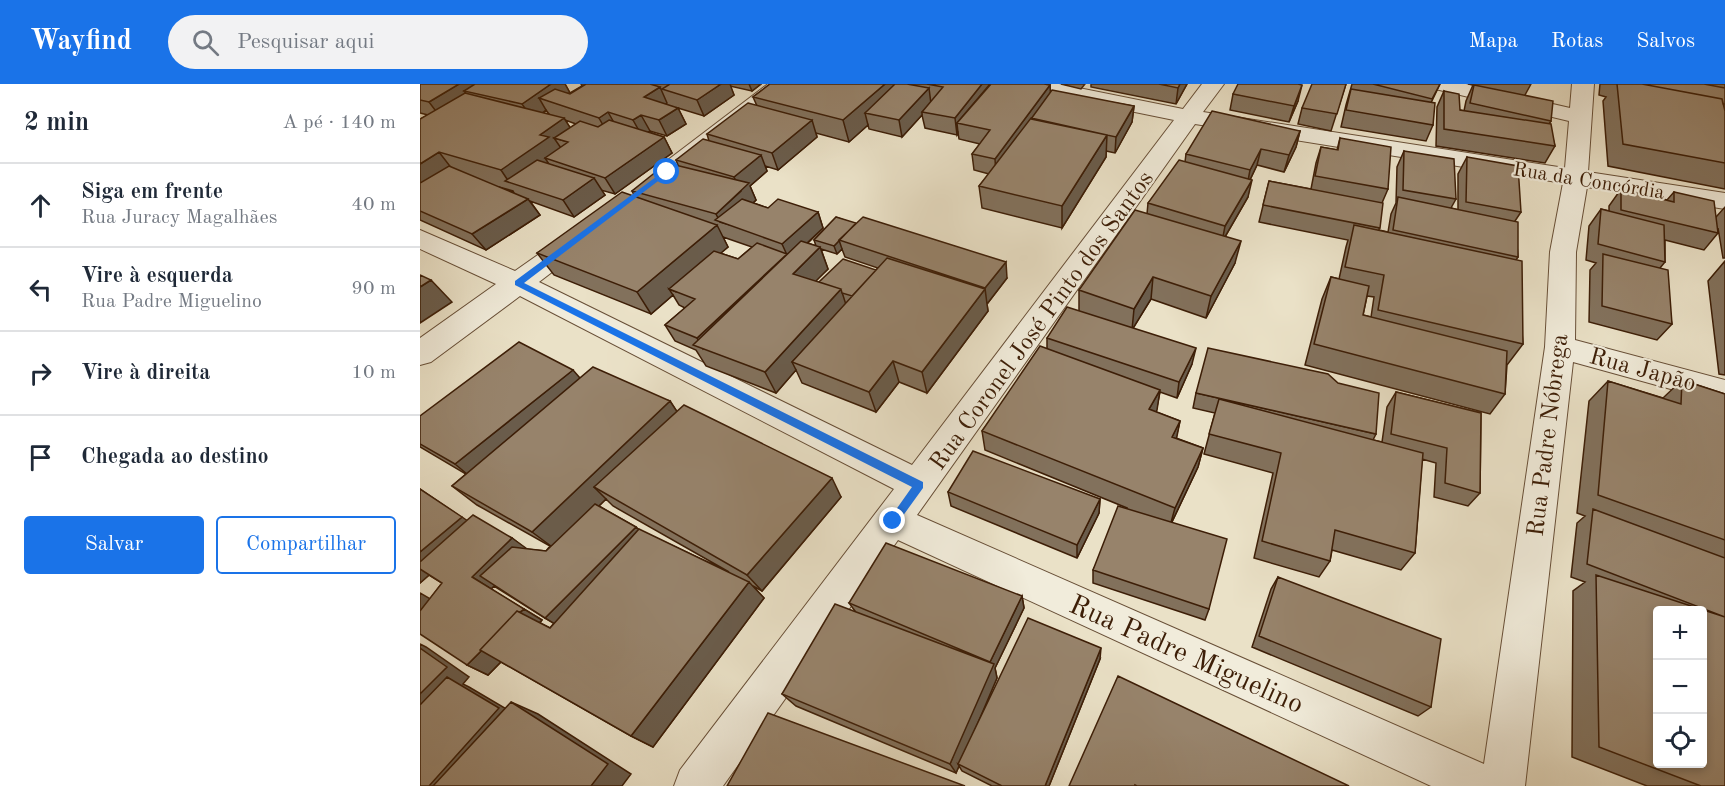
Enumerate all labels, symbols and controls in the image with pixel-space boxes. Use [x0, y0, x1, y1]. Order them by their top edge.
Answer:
search box [168, 15, 588, 69]
icon: search [189, 26, 222, 59]
text: Wayfind [30, 28, 132, 56]
text: Pesquisar aqui [237, 31, 374, 53]
text: Mapa [1469, 31, 1518, 52]
text: Rotas [1551, 31, 1603, 52]
text: Salvos [1636, 31, 1695, 52]
text: 2 min [24, 110, 89, 136]
text: A pé · 140 m [282, 113, 396, 133]
route start [653, 158, 679, 184]
street label: Rua da Concórdia [1512, 160, 1666, 204]
street label: Rua Coronel José Pinto dos Santos [926, 167, 1159, 475]
text: Siga em frente [81, 181, 223, 203]
icon: ahead [24, 189, 57, 222]
text: 40 m [351, 195, 396, 215]
text: Rua Juracy Magalhães [81, 208, 277, 228]
text: Vire à esquerda [81, 265, 233, 287]
icon: left [24, 273, 57, 306]
text: 90 m [351, 279, 396, 299]
text: Rua Padre Miguelino [81, 292, 262, 312]
street label: Rua Padre Nóbrega [1525, 332, 1573, 538]
street label: Rua Japão [1586, 345, 1699, 397]
icon: right [24, 357, 57, 390]
text: Vire à direita [81, 362, 211, 384]
text: 10 m [351, 363, 396, 383]
icon: arrive [24, 441, 57, 474]
text: Chegada ao destino [81, 446, 269, 468]
route end [879, 507, 905, 533]
button: Salvar [24, 516, 204, 574]
button: Compartilhar [216, 516, 396, 574]
street label: Rua Padre Miguelino [1064, 591, 1307, 720]
map controls [1653, 606, 1707, 768]
button: + [1653, 606, 1707, 660]
button: − [1653, 660, 1707, 714]
button: locate [1653, 714, 1707, 768]

